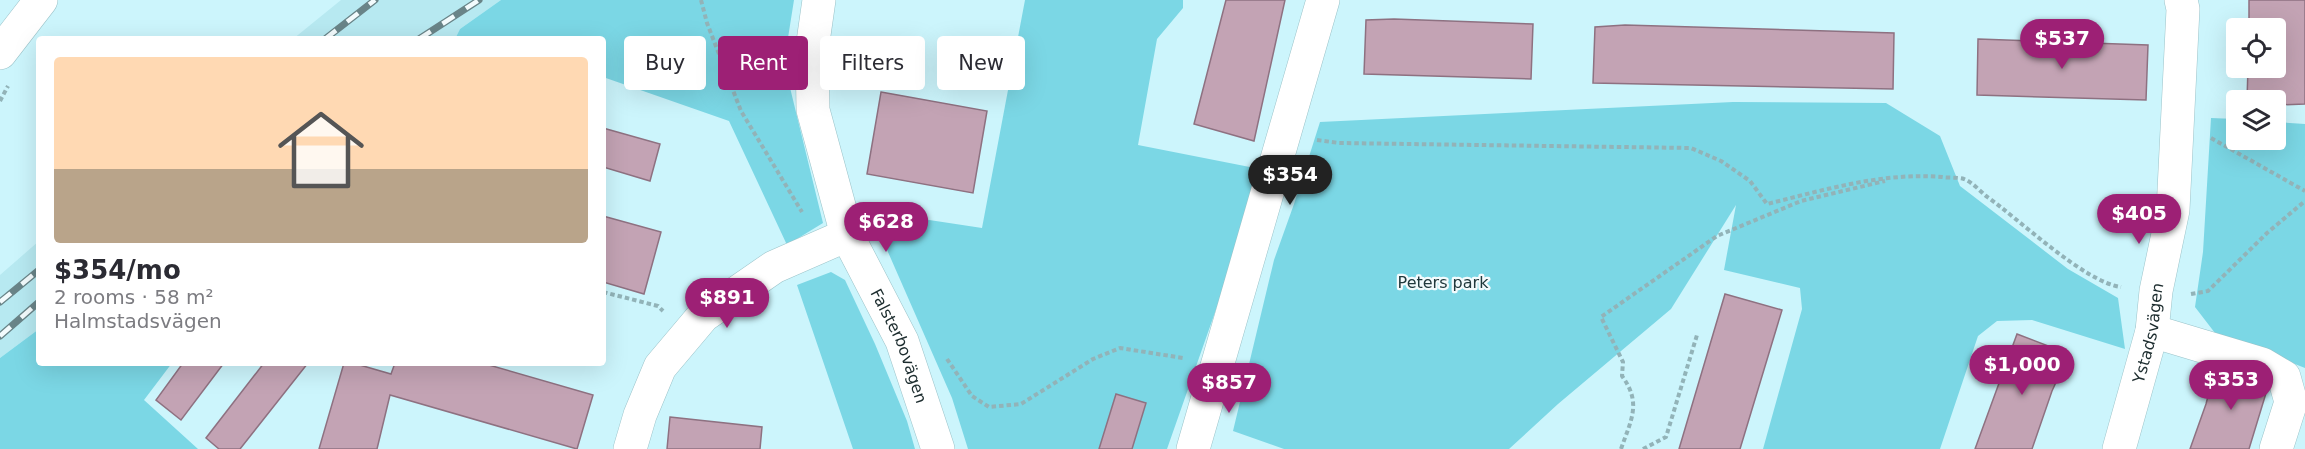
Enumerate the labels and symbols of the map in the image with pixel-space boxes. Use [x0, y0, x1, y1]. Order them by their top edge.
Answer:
pin: $537 [2026, 19, 2098, 70]
pin: $354 [1254, 155, 1326, 206]
pin: $405 [2103, 194, 2175, 245]
pin: $628 [850, 202, 922, 253]
park label: Peters park [1398, 273, 1489, 292]
pin: $891 [691, 278, 763, 329]
street label: Ystadsvägen [2129, 281, 2168, 386]
street label: Falsterbovägen [867, 286, 931, 406]
pin: $1,000 [1973, 345, 2071, 396]
pin: $353 [2195, 360, 2267, 411]
pin: $857 [1193, 363, 1265, 414]

